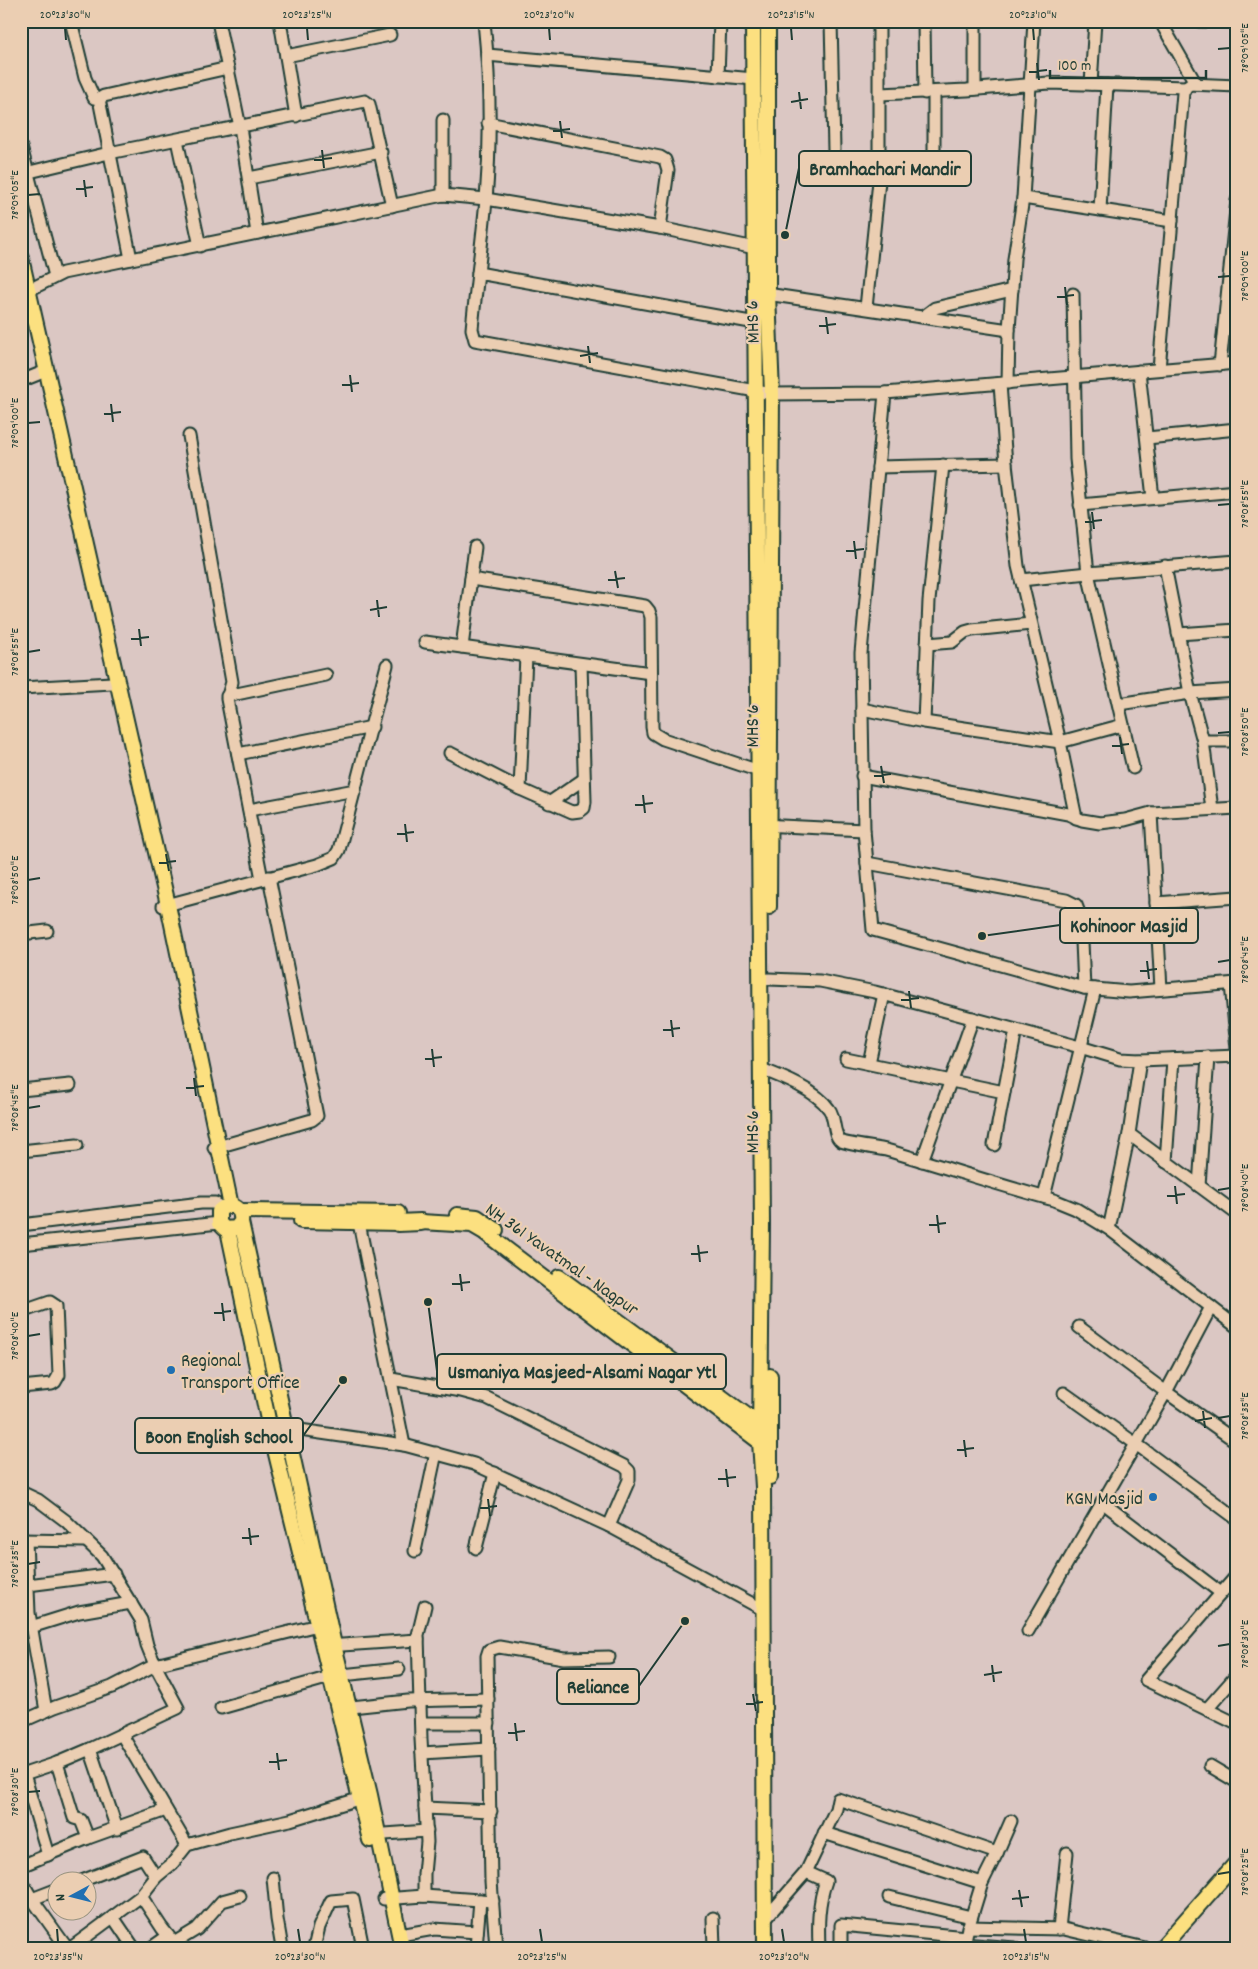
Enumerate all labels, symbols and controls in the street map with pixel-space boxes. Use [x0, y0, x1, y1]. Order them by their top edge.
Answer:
text: 20°23'30"N [40, 7, 90, 24]
text: 20°23'25"N [282, 7, 332, 24]
text: 20°23'20"N [524, 7, 574, 24]
text: 20°23'15"N [768, 7, 815, 24]
text: 20°23'10"N [1009, 7, 1057, 24]
text: 78°09'05"E [1237, 23, 1254, 73]
scale bar [1050, 48, 1207, 80]
text: 100 m [1058, 56, 1091, 78]
callout: Bramhachari Mandir [799, 151, 971, 186]
text: Bramhachari Mandir [809, 157, 961, 185]
text: 78°09'05"E [7, 170, 24, 220]
text: 78°09'00"E [1237, 250, 1254, 301]
street label: MHS 6 [740, 300, 769, 344]
text: 78°09'00"E [7, 397, 24, 448]
text: 78°08'55"E [1237, 480, 1254, 528]
text: 78°08'55"E [7, 628, 24, 676]
street label: MHS 6 [741, 705, 768, 747]
text: 78°08'50"E [1237, 707, 1254, 756]
text: 78°08'50"E [7, 855, 24, 904]
callout: Kohinoor Masjid [1060, 908, 1198, 943]
text: Kohinoor Masjid [1070, 914, 1188, 942]
text: 78°08'45"E [1237, 936, 1254, 984]
text: 78°08'45"E [7, 1084, 24, 1132]
street label: MHS 6 [741, 1111, 768, 1153]
text: 78°08'40"E [1237, 1163, 1254, 1212]
street label: NH 361 Yavatmal - Nagpur [479, 1198, 643, 1324]
text: 78°08'40"E [7, 1311, 24, 1360]
place label: Regional Transport Office [181, 1349, 300, 1398]
callout: Usmaniya Masjeed-Alsami Nagar Ytl [437, 1354, 726, 1389]
text: Usmaniya Masjeed-Alsami Nagar Ytl [447, 1360, 717, 1388]
marker: Regional Transport Office [165, 1364, 177, 1376]
text: 78°08'35"E [1237, 1392, 1254, 1440]
callout: Boon English School [135, 1418, 303, 1453]
text: Boon English School [145, 1425, 293, 1453]
place label: KGN Masjid [1065, 1487, 1143, 1514]
marker: KGN Masjid [1147, 1491, 1159, 1503]
text: 78°08'35"E [7, 1540, 24, 1588]
text: 78°08'30"E [1237, 1619, 1254, 1668]
callout: Reliance [557, 1669, 639, 1704]
text: Reliance [567, 1675, 629, 1703]
text: 78°08'30"E [7, 1767, 24, 1816]
text: 78°08'25"E [1237, 1848, 1254, 1896]
north arrow [48, 1872, 98, 1922]
text: N [51, 1893, 71, 1902]
text: 20°23'35"N [33, 1949, 83, 1966]
text: 20°23'30"N [275, 1949, 325, 1966]
text: 20°23'25"N [517, 1949, 567, 1966]
text: 20°23'20"N [759, 1949, 809, 1966]
text: 20°23'15"N [1003, 1949, 1050, 1966]

